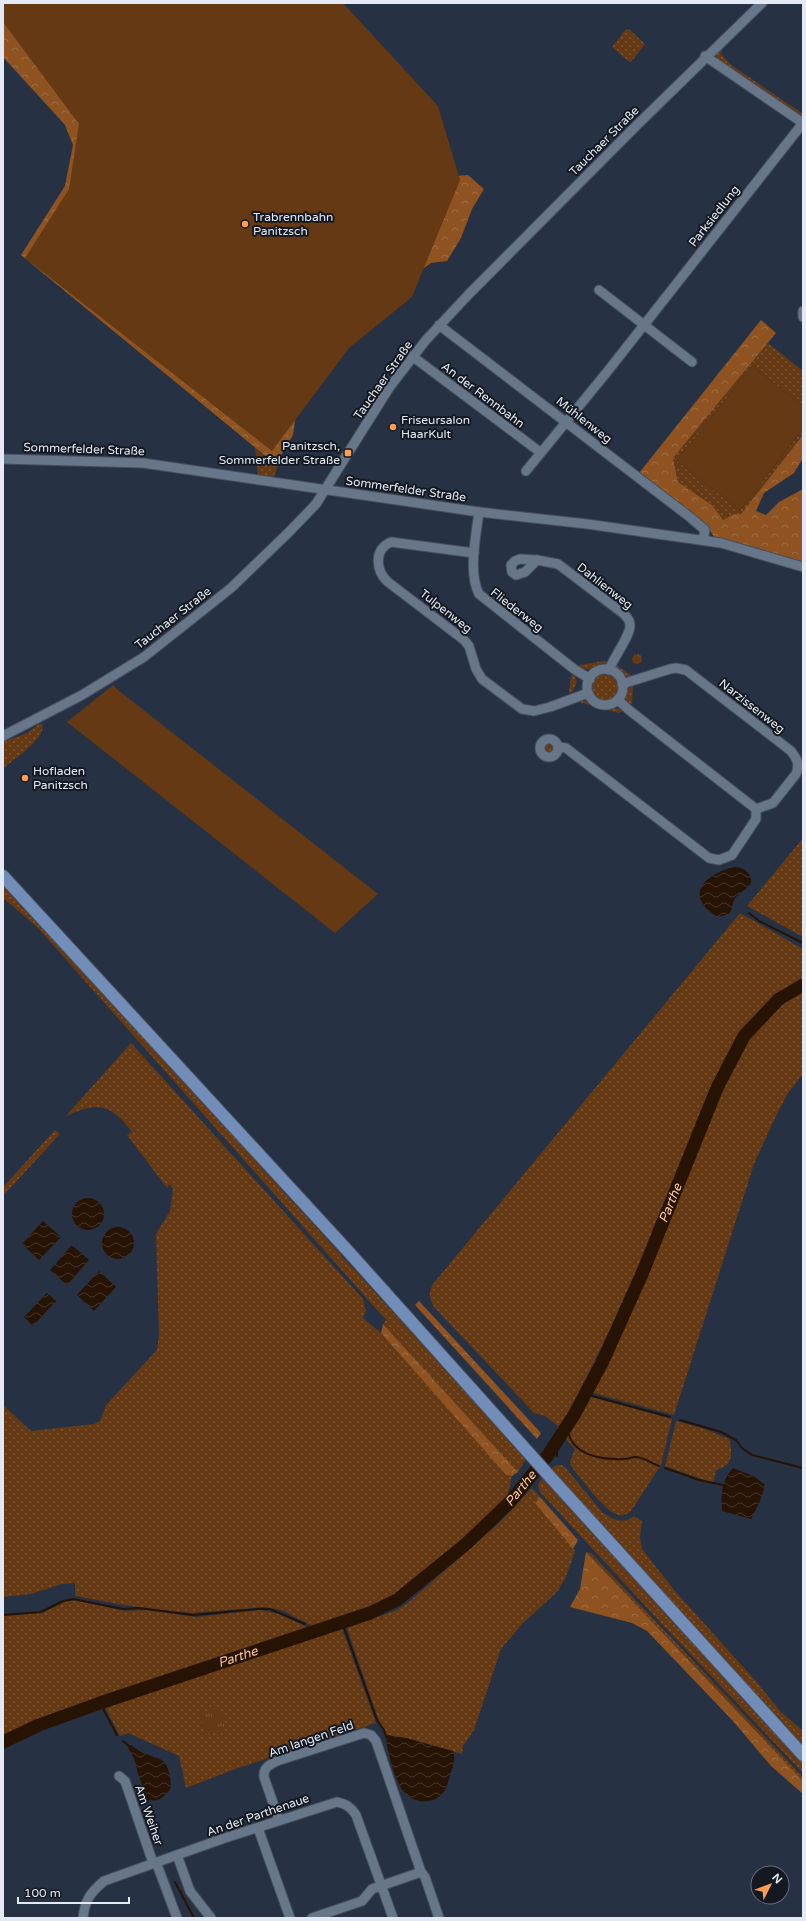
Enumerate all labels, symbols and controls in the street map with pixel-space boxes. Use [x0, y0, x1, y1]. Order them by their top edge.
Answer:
street label: Tauchaer Straße [566, 103, 642, 179]
street label: Parksiedlung [686, 183, 742, 249]
place label: Trabrennbahn Panitzsch [253, 210, 333, 238]
marker: Trabrennbahn Panitzsch [240, 219, 250, 229]
street label: Tauchaer Straße [351, 338, 415, 422]
street label: An der Rennbahn [439, 359, 527, 431]
street label: Mühlenweg [553, 394, 615, 446]
place label: Friseursalon HaarKult [401, 413, 470, 441]
marker: Friseursalon HaarKult [388, 422, 398, 432]
place label: Panitzsch, Sommerfelder Straße [219, 439, 340, 467]
street label: Sommerfelder Straße [23, 440, 145, 458]
marker: Panitzsch, Sommerfelder Straße [343, 448, 353, 458]
street label: Sommerfelder Straße [345, 474, 467, 504]
street label: Dahlienweg [574, 560, 636, 612]
street label: Tauchaer Straße [132, 584, 214, 652]
street label: Fliederweg [488, 585, 546, 635]
street label: Tulpenweg [417, 586, 475, 636]
street label: Narzissenweg [716, 676, 788, 736]
place label: Hofladen Panitzsch [33, 764, 88, 792]
marker: Hofladen Panitzsch [20, 773, 30, 783]
water label: Parthe [655, 1181, 686, 1225]
water label: Parthe [502, 1467, 540, 1510]
water label: Parthe [216, 1643, 260, 1671]
street label: Am langen Feld [267, 1718, 355, 1760]
street label: Am Weiher [132, 1783, 166, 1847]
street label: An der Parthenaue [205, 1791, 311, 1839]
north arrow [750, 1865, 790, 1905]
text: N [769, 1871, 785, 1886]
scale bar [18, 1879, 129, 1905]
text: 100 m [24, 1886, 61, 1900]

